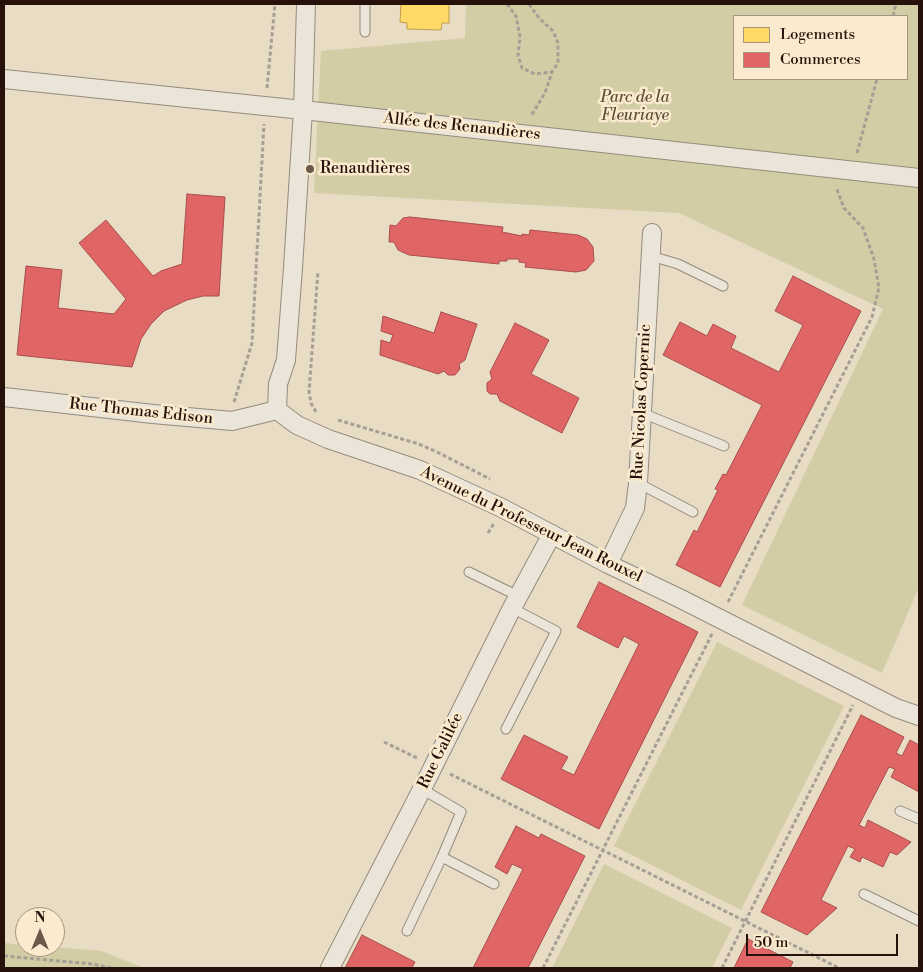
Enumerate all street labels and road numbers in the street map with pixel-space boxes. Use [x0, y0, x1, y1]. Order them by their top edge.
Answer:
street label: Allée des Renaudières [383, 109, 541, 145]
street label: Rue Nicolas Copernic [628, 323, 656, 481]
street label: Rue Thomas Edison [68, 395, 214, 429]
street label: Avenue du Professeur Jean Rouxel [417, 463, 645, 587]
street label: Rue Galilée [414, 710, 468, 792]

